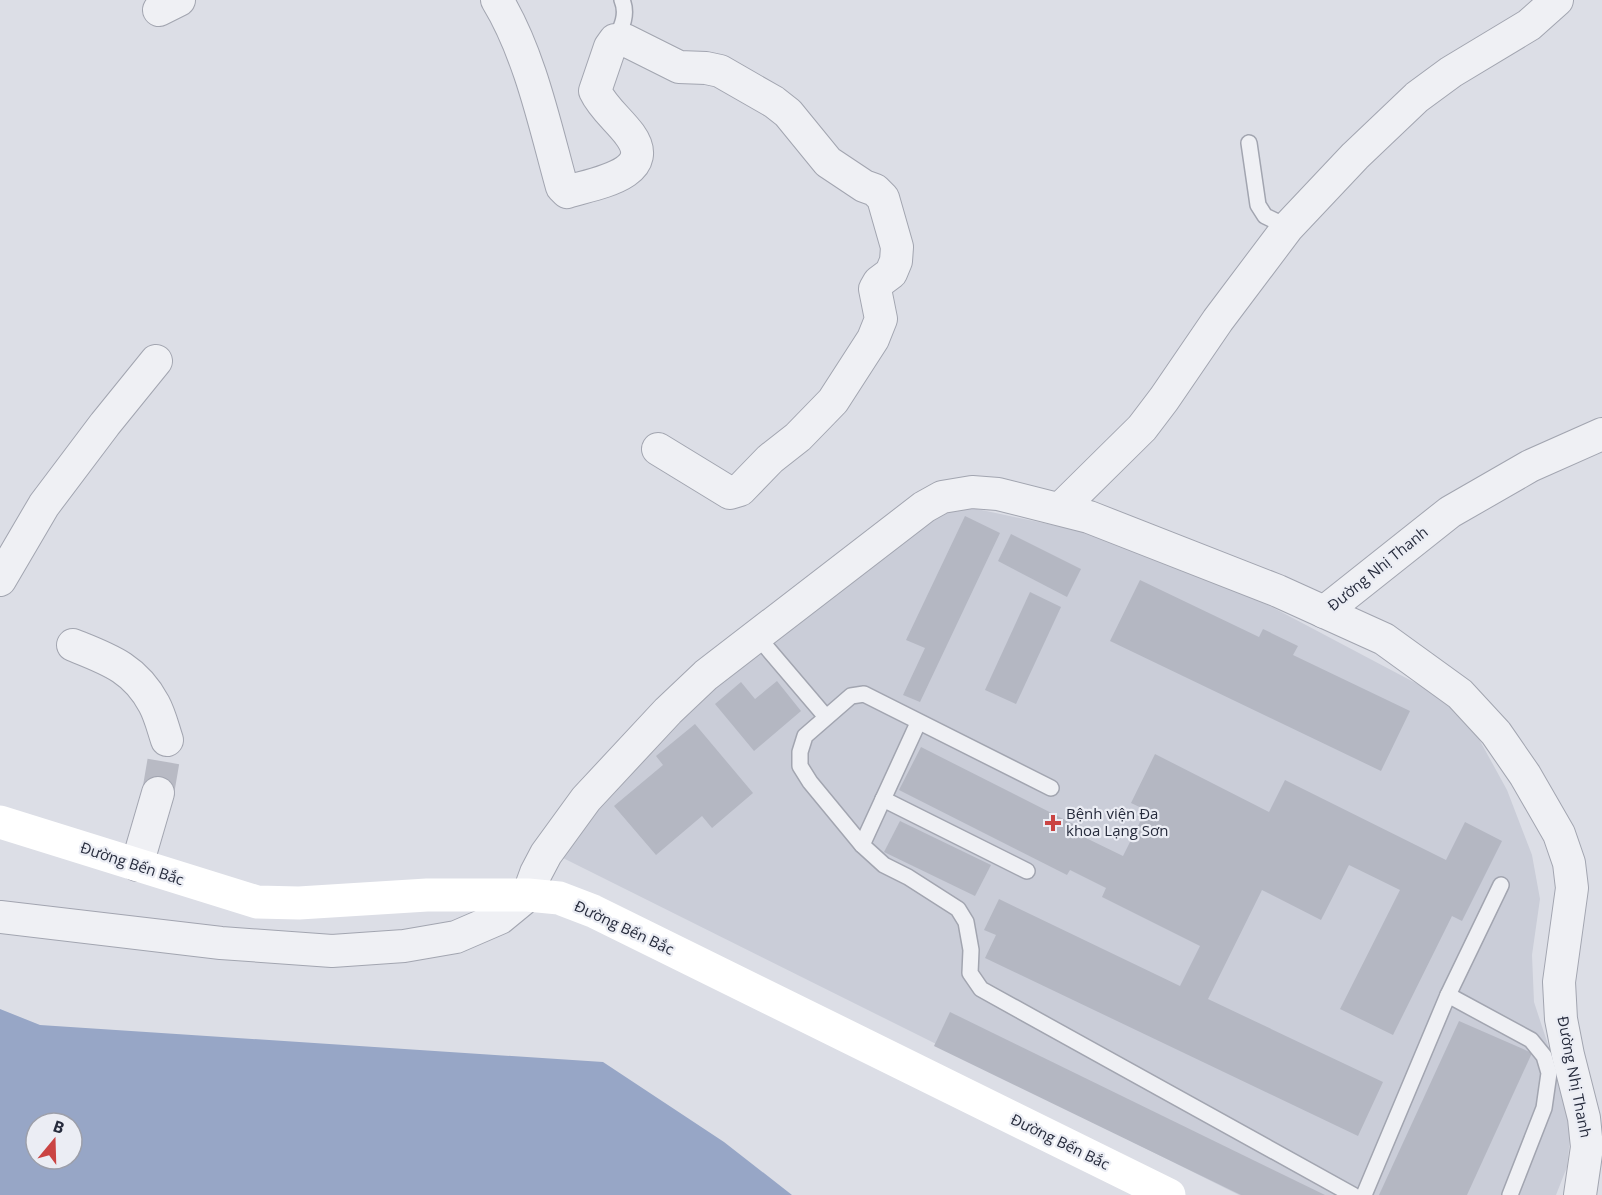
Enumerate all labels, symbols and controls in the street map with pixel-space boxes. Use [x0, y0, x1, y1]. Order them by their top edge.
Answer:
street label: Đường Nhị Thanh [1323, 522, 1432, 615]
place label: Bệnh viện Đa khoa Lạng Sơn [1066, 803, 1168, 840]
marker: Bệnh viện Đa khoa Lạng Sơn [1044, 814, 1062, 832]
street label: Đường Bến Bắc [78, 837, 187, 889]
street label: Đường Bến Bắc [571, 895, 677, 959]
street label: Đường Nhị Thanh [1553, 1014, 1597, 1139]
street label: Đường Bến Bắc [1008, 1109, 1113, 1174]
north arrow [24, 1111, 84, 1171]
text: B [50, 1115, 68, 1139]

